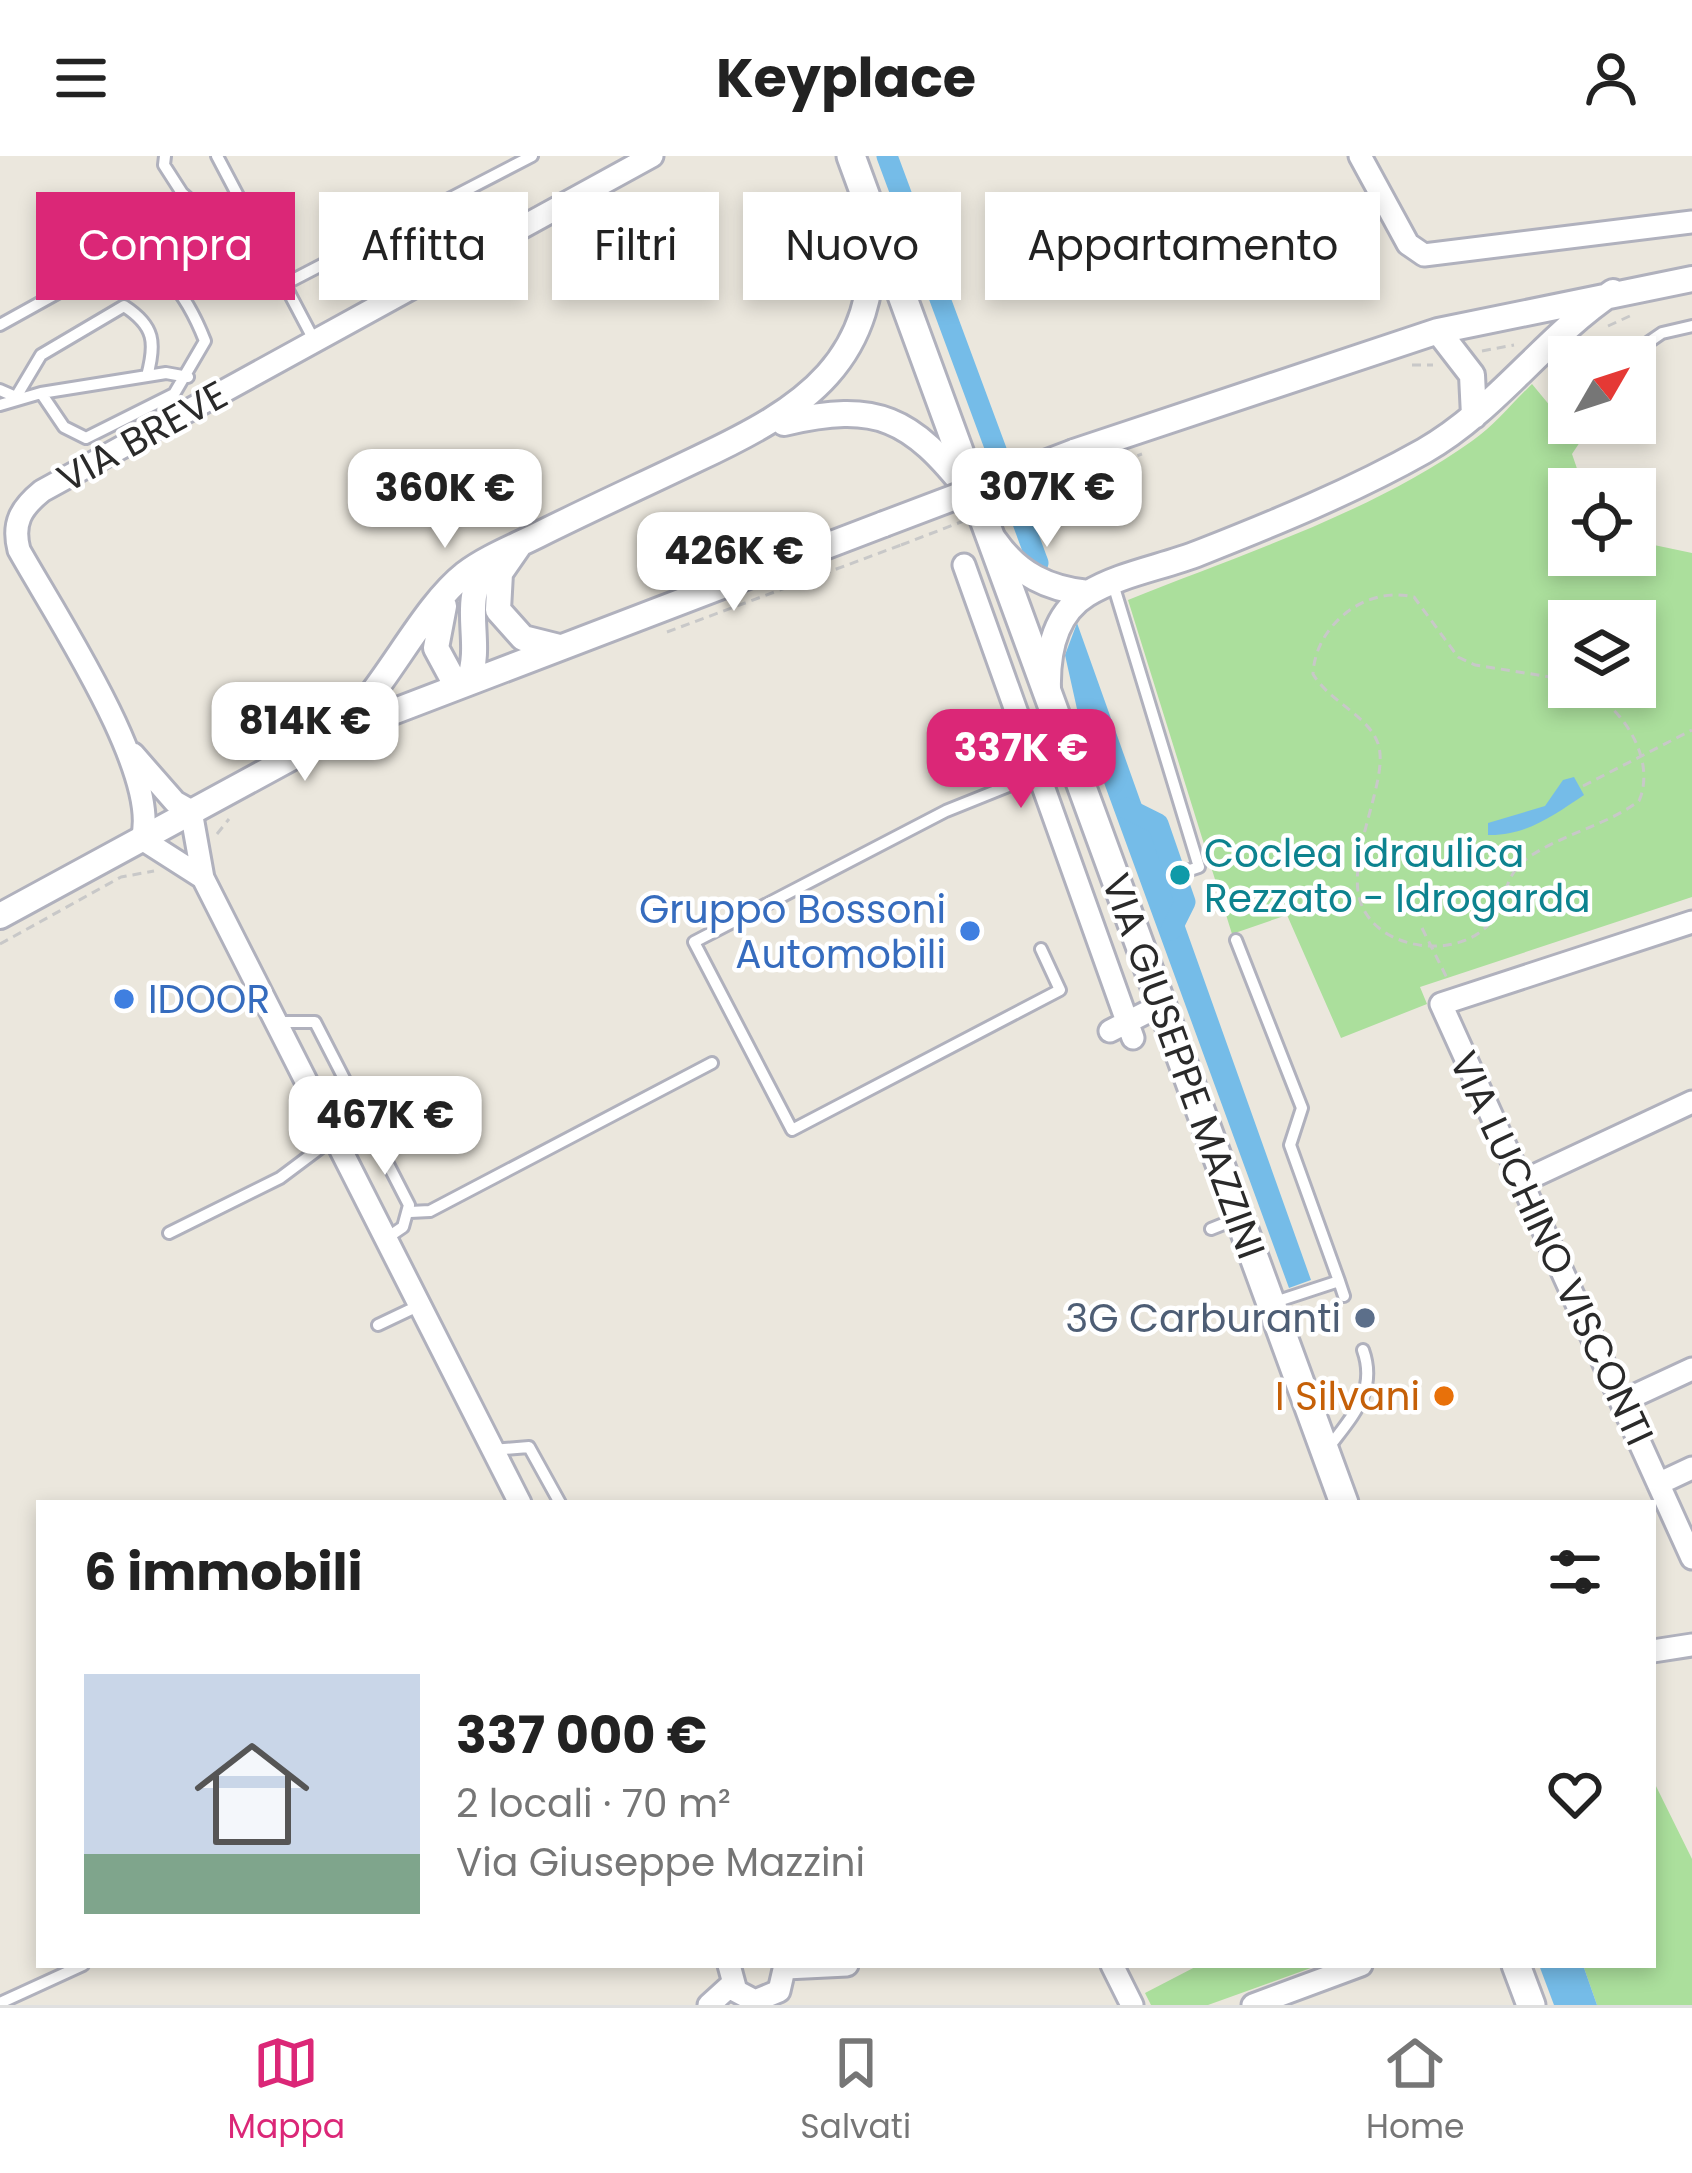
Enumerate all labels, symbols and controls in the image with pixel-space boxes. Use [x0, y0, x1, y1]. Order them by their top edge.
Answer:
text: Keyplace [716, 40, 976, 116]
icon: menu [48, 45, 114, 111]
icon: person [1578, 45, 1644, 111]
chip: Compra [36, 192, 295, 300]
chip: Affitta [319, 192, 528, 300]
chip: Filtri [552, 192, 719, 300]
chip: Nuovo [743, 192, 961, 300]
chip: Appartamento [985, 192, 1380, 300]
north arrow [1548, 336, 1656, 444]
map controls [1548, 336, 1656, 708]
street label: VIA BREVE [47, 367, 237, 506]
pin: 307K € [949, 448, 1145, 550]
pin: 360K € [347, 449, 543, 551]
text: 307K € [979, 459, 1115, 514]
text: 360K € [375, 460, 515, 515]
button: locate [1548, 468, 1656, 576]
pin: 426K € [636, 512, 832, 614]
text: 426K € [664, 523, 804, 578]
button: layers [1548, 600, 1656, 708]
pin: 814K € [207, 682, 403, 784]
text: 814K € [239, 693, 371, 748]
pin: 337K € [923, 709, 1119, 811]
text: 337K € [954, 720, 1088, 775]
place label: Coclea idraulica Rezzato - Idrogarda [1204, 826, 1591, 926]
marker: Coclea idraulica Rezzato - Idrogarda [1167, 862, 1193, 888]
street label: VIA GIUSEPPE MAZZINI [1088, 866, 1279, 1266]
place label: Gruppo Bossoni Automobili [639, 882, 946, 982]
marker: Gruppo Bossoni Automobili [957, 918, 983, 944]
place label: IDOOR [148, 972, 270, 1027]
marker: IDOOR [111, 986, 137, 1012]
street label: VIA LUCHINO VISCONTI [1436, 1042, 1667, 1454]
pin: 467K € [287, 1076, 483, 1178]
text: 467K € [316, 1087, 454, 1142]
place label: 3G Carburanti [1065, 1291, 1341, 1346]
marker: 3G Carburanti [1352, 1305, 1378, 1331]
place label: I Silvani [1275, 1369, 1420, 1424]
marker: I Silvani [1431, 1383, 1457, 1409]
text: 6 immobili [84, 1536, 363, 1608]
icon: filters [1542, 1539, 1608, 1605]
text: 337 000 € [456, 1699, 707, 1771]
icon: home [180, 1722, 324, 1866]
icon: heart [1542, 1761, 1608, 1827]
text: 2 locali · 70 m² [456, 1776, 731, 1831]
text: Via Giuseppe Mazzini [456, 1835, 865, 1890]
tab: Mappa [228, 2030, 345, 2152]
tab: Salvati [800, 2030, 911, 2152]
tab: Home [1366, 2030, 1464, 2152]

